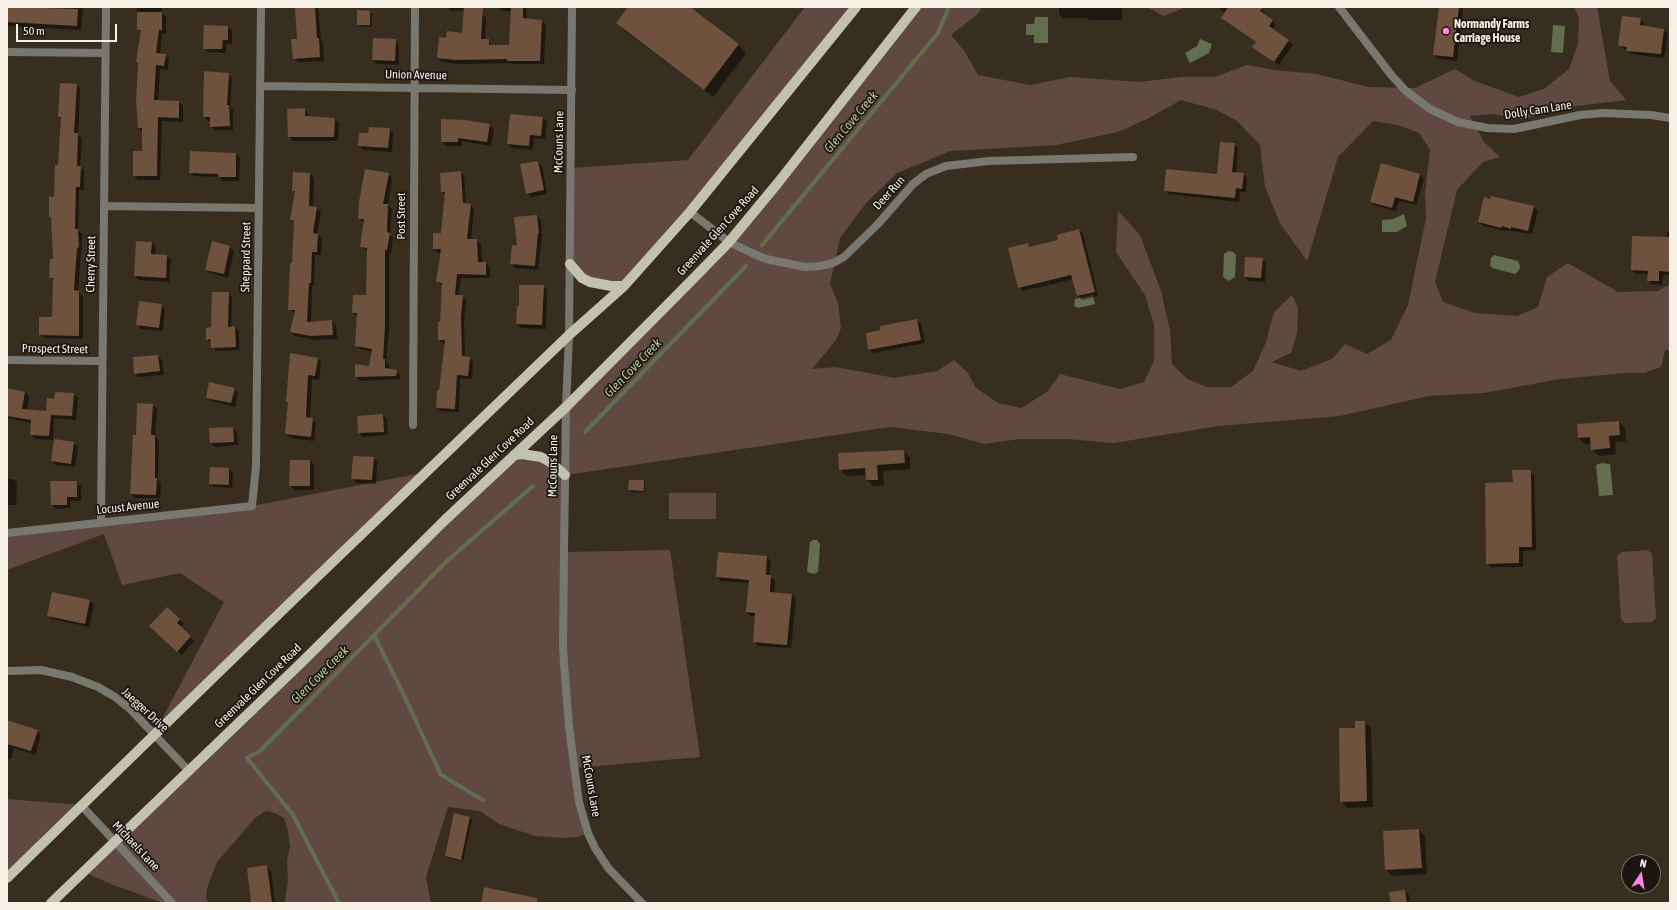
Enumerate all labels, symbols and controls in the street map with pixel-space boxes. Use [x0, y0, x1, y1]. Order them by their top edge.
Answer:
scale bar [18, 16, 119, 42]
place label: Normandy Farms Carriage House [1454, 17, 1529, 45]
text: 50 m [23, 24, 45, 38]
marker: Normandy Farms Carriage House [1441, 26, 1451, 36]
street label: Union Avenue [385, 67, 447, 83]
water label: Glen Cove Creek [821, 88, 881, 156]
street label: Dolly Cam Lane [1503, 98, 1573, 122]
street label: McCouns Lane [551, 111, 567, 173]
street label: Deer Run [870, 173, 908, 213]
street label: Greenvale Glen Cove Road [674, 183, 762, 279]
street label: Post Street [394, 192, 408, 240]
street label: Sheppard Street [238, 222, 254, 292]
street label: Cherry Street [83, 236, 99, 292]
water label: Glen Cove Creek [601, 335, 665, 401]
street label: Prospect Street [22, 341, 88, 357]
street label: Greenvale Glen Cove Road [443, 414, 537, 504]
street label: McCouns Lane [545, 435, 561, 497]
street label: Locust Avenue [96, 497, 160, 517]
street label: Greenvale Glen Cove Road [212, 641, 304, 731]
water label: Glen Cove Creek [288, 643, 352, 707]
street label: Jaegger Drive [119, 685, 171, 735]
street label: McCouns Lane [578, 754, 604, 818]
street label: Michaels Lane [109, 818, 163, 874]
north arrow [1621, 854, 1661, 894]
text: N [1639, 857, 1648, 870]

